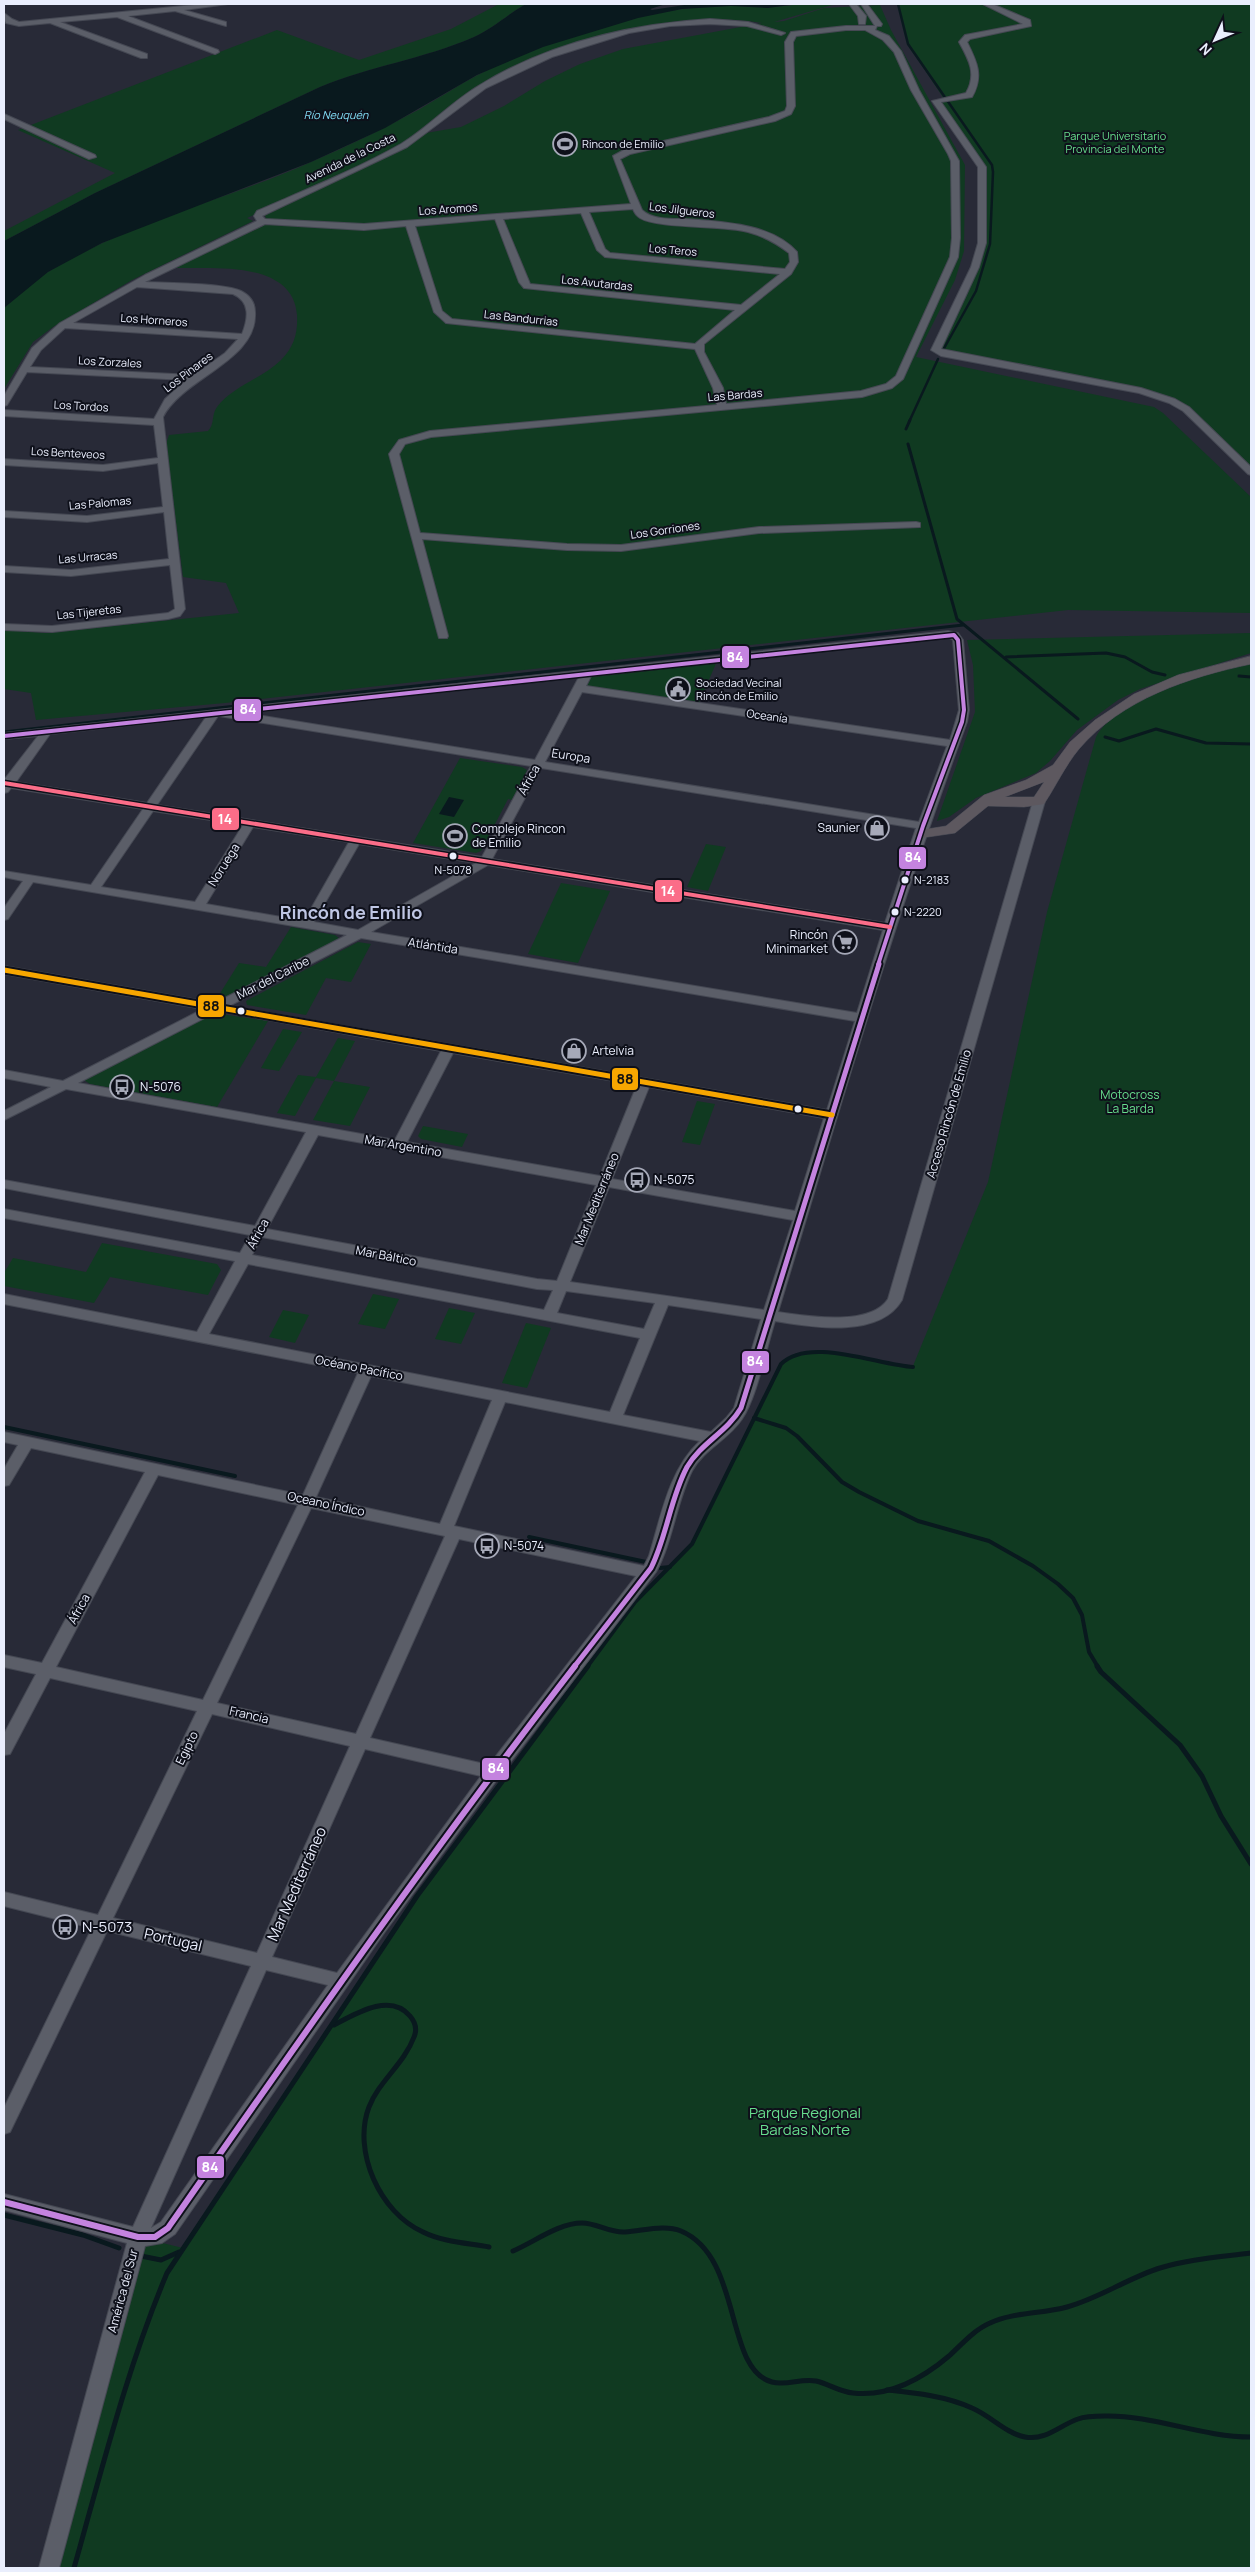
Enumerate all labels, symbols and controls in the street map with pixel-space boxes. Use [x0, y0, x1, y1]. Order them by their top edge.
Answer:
north arrow [1190, 15, 1240, 65]
text: N [1195, 39, 1216, 60]
water label: Río Neuquén [304, 107, 369, 122]
park label: Parque Universitario Provincia del Monte [1064, 128, 1167, 156]
street label: Avenida de la Costa [302, 129, 397, 186]
sports icon: Rincon de Emilio [552, 131, 578, 157]
place label: Rincon de Emilio [582, 136, 665, 151]
street label: Los Jilgueros [648, 198, 716, 221]
street label: Los Aromos [418, 199, 478, 218]
street label: Los Teros [648, 240, 698, 259]
street label: Los Avutardas [561, 271, 634, 294]
street label: Las Bandurrias [483, 306, 559, 329]
street label: Los Horneros [120, 310, 188, 329]
street label: Los Pinares [160, 348, 216, 395]
street label: Los Zorzales [78, 352, 142, 371]
street label: Las Bardas [707, 385, 763, 404]
street label: Los Tordos [53, 397, 109, 414]
street label: Los Benteveos [31, 443, 106, 462]
street label: Las Palomas [68, 492, 132, 513]
street label: Los Gorriones [629, 517, 701, 542]
street label: Las Urracas [58, 546, 118, 567]
street label: Las Tijeretas [56, 601, 122, 622]
line badge: 84 [721, 645, 750, 669]
text: 84 [726, 647, 744, 666]
place label: Sociedad Vecinal Rincón de Emilio [696, 675, 782, 703]
public building icon: Sociedad Vecinal Rincón de Emilio [665, 676, 691, 702]
line badge: 84 [233, 698, 262, 722]
text: 84 [239, 699, 257, 718]
street label: Oceanía [745, 705, 789, 726]
street label: Europa [550, 744, 592, 767]
street label: África [514, 762, 544, 798]
line badge: 14 [211, 807, 240, 831]
text: 14 [218, 809, 232, 828]
shop icon: Saunier [864, 815, 890, 841]
place label: Saunier [818, 819, 861, 836]
place label: Complejo Rincon de Emilio [472, 820, 565, 851]
sports icon: Complejo Rincon de Emilio [442, 823, 468, 849]
street label: Noruega [204, 840, 243, 889]
line badge: 84 [898, 846, 927, 870]
text: 84 [904, 847, 922, 866]
marker: N-5078 [448, 851, 458, 861]
place label: N-5078 [434, 862, 472, 877]
place label: N-2183 [914, 872, 949, 887]
marker: N-2183 [900, 875, 910, 885]
line badge: 14 [654, 879, 683, 903]
text: 14 [661, 881, 675, 900]
district label: Rincón de Emilio [280, 900, 422, 924]
place label: N-2220 [904, 904, 942, 919]
marker: N-2220 [890, 907, 900, 917]
place label: Rincón Minimarket [766, 926, 828, 957]
supermarket icon: Rincón Minimarket [832, 929, 858, 955]
street label: Atlántida [407, 933, 459, 958]
street label: Mar del Caribe [234, 952, 312, 1003]
line badge: 88 [197, 994, 225, 1018]
text: 88 [202, 996, 220, 1015]
unlabelled marker [236, 1006, 246, 1016]
shop icon: Artelvia [561, 1038, 587, 1064]
place label: Artelvia [592, 1042, 634, 1059]
street label: Acceso Rincón de Emilio [922, 1048, 975, 1180]
line badge: 88 [611, 1067, 639, 1091]
text: 88 [616, 1069, 634, 1088]
bus stop icon: N-5076 [109, 1074, 135, 1100]
place label: N-5076 [140, 1078, 181, 1095]
park label: Motocross La Barda [1100, 1086, 1160, 1117]
unlabelled marker [793, 1104, 803, 1114]
street label: Mar Argentino [363, 1130, 443, 1161]
street label: Mar Mediterráneo [570, 1150, 623, 1248]
bus stop icon: N-5075 [624, 1167, 650, 1193]
place label: N-5075 [654, 1171, 695, 1188]
street label: África [243, 1216, 273, 1252]
street label: Mar Báltico [354, 1241, 418, 1270]
line badge: 84 [741, 1350, 770, 1374]
street label: Océano Pacífico [314, 1351, 404, 1384]
text: 84 [746, 1351, 764, 1370]
street label: Oceano Índico [286, 1487, 366, 1520]
bus stop icon: N-5074 [474, 1533, 500, 1559]
place label: N-5074 [504, 1537, 544, 1554]
street label: África [64, 1591, 94, 1627]
street label: Francia [228, 1702, 270, 1727]
street label: Egipto [171, 1728, 202, 1767]
line badge: 84 [481, 1757, 510, 1781]
text: 84 [487, 1758, 505, 1777]
street label: Mar Mediterráneo [262, 1823, 331, 1944]
bus stop icon: N-5073 [52, 1914, 78, 1940]
place label: N-5073 [82, 1916, 132, 1937]
street label: Portugal [142, 1923, 204, 1956]
park label: Parque Regional Bardas Norte [749, 2102, 861, 2140]
line badge: 84 [196, 2155, 225, 2179]
text: 84 [201, 2157, 219, 2176]
street label: América del Sur [103, 2247, 142, 2334]

